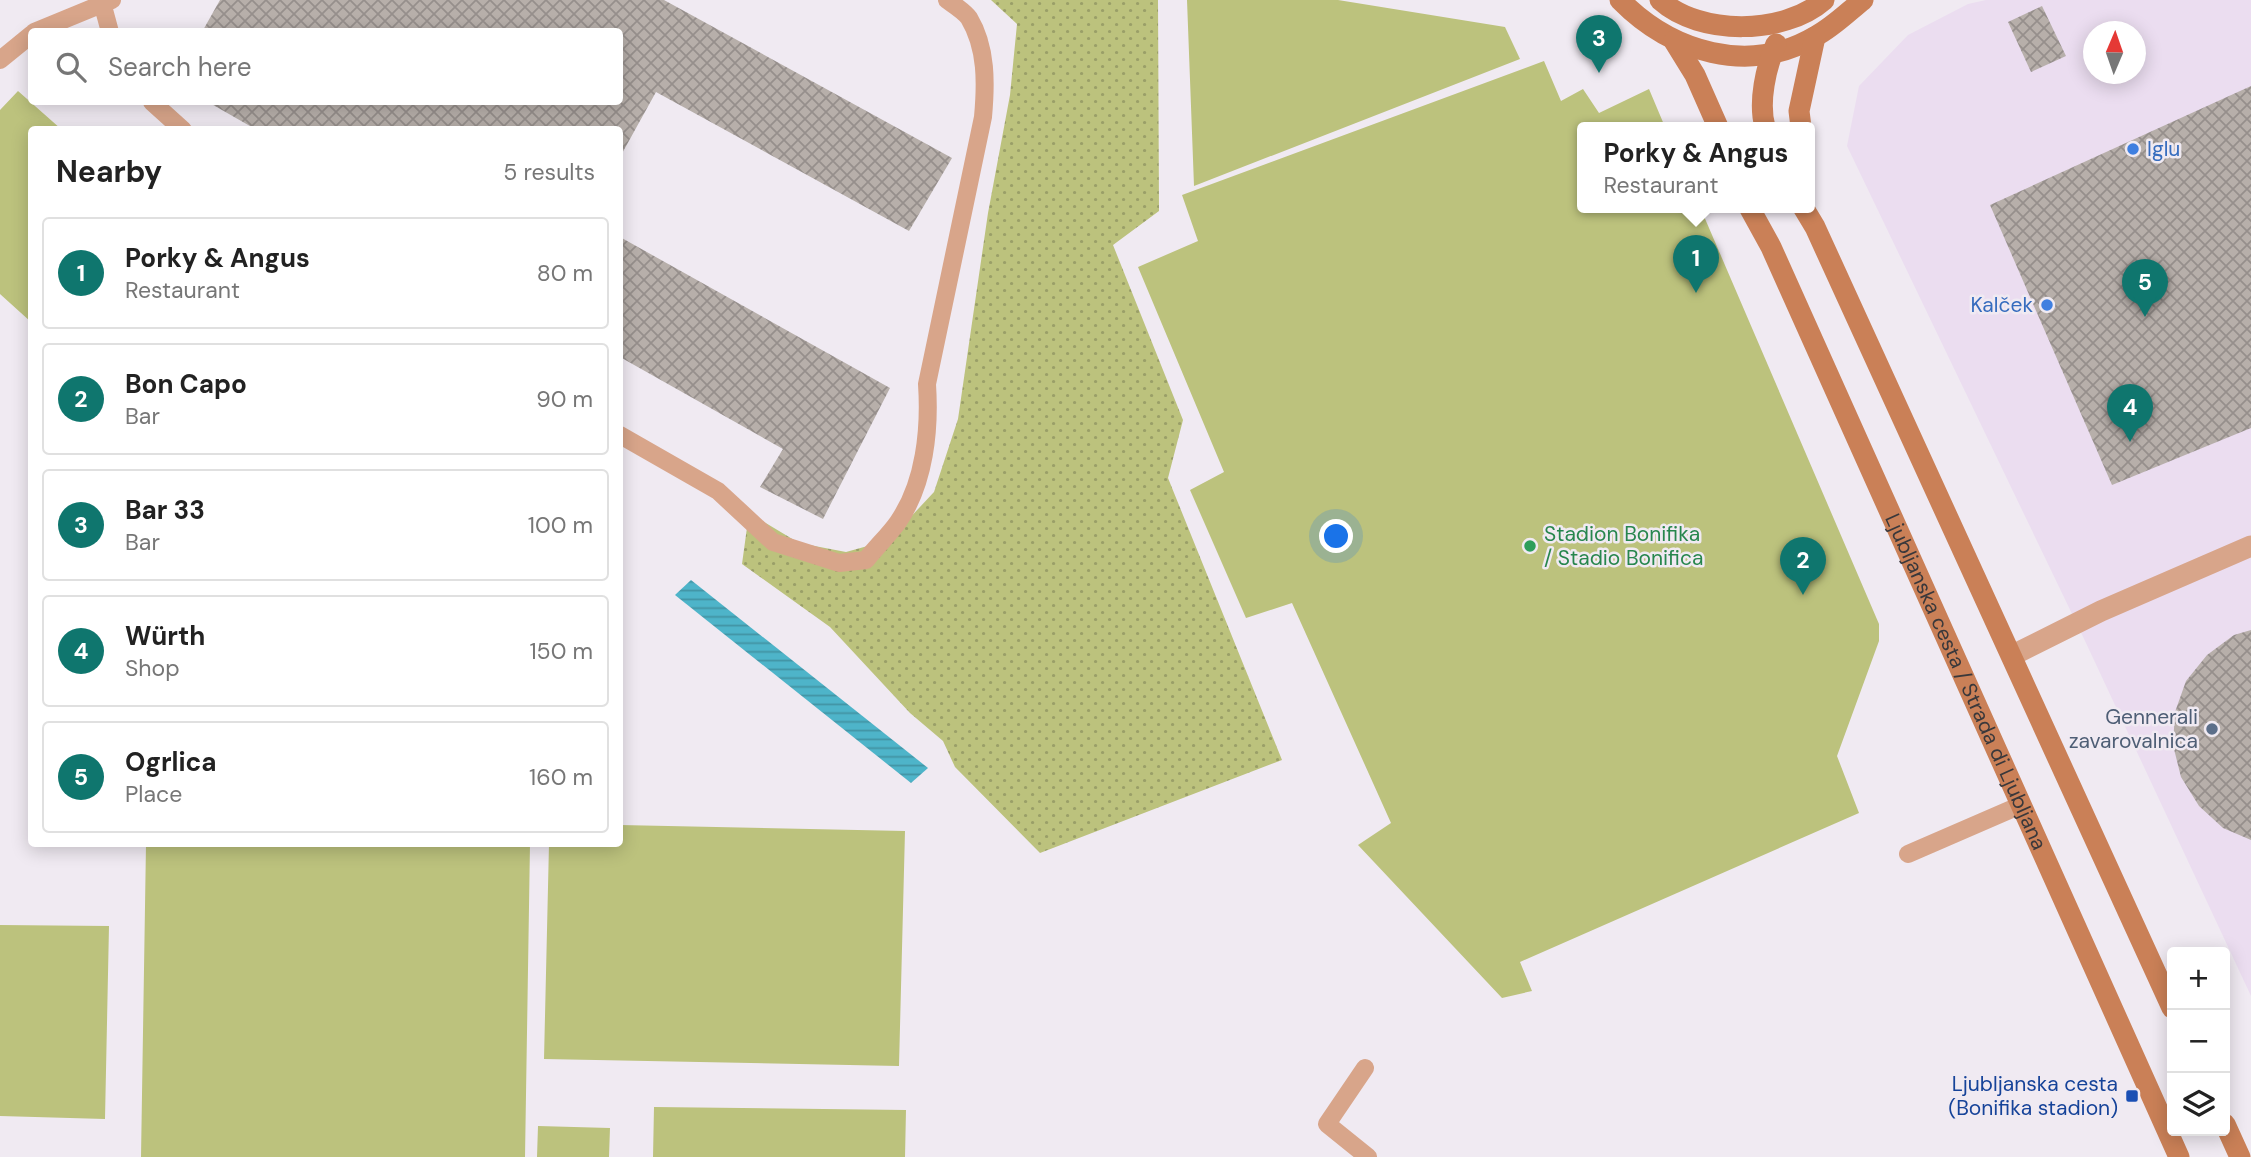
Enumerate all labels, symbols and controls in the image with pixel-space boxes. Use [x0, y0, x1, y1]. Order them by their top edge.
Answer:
pin: 3 [1576, 15, 1622, 73]
north arrow [2083, 21, 2146, 84]
search box [28, 28, 623, 105]
icon: search [52, 48, 90, 86]
text: Search here [108, 50, 251, 84]
popup [1577, 122, 1815, 213]
place label: Iglu [2147, 135, 2180, 163]
text: Porky & Angus [1604, 136, 1788, 170]
marker: Iglu [2125, 141, 2141, 157]
text: Nearby [56, 152, 162, 191]
text: 5 results [503, 157, 595, 187]
text: Restaurant [1604, 170, 1719, 200]
pin: 1 [1673, 235, 1719, 293]
text: Porky & Angus [125, 241, 310, 275]
text: 1 [77, 258, 85, 288]
text: 80 m [537, 258, 593, 288]
pin: 5 [2122, 259, 2168, 317]
text: Restaurant [125, 275, 240, 305]
place label: Kalček [1971, 291, 2033, 319]
marker: Kalček [2039, 297, 2055, 313]
text: Bon Capo [125, 367, 247, 401]
text: 2 [74, 384, 88, 414]
text: 90 m [536, 384, 593, 414]
pin: 4 [2107, 384, 2153, 442]
text: Bar [125, 401, 160, 431]
text: Bar 33 [125, 493, 205, 527]
street label: Ljubljanska cesta / Strada di Ljubljana [1878, 509, 2053, 854]
text: 3 [74, 510, 88, 540]
text: 100 m [528, 510, 593, 540]
your location [1319, 519, 1353, 553]
place label: Stadion Bonifika / Stadio Bonifica [1544, 520, 1703, 572]
text: Bar [125, 527, 160, 557]
pin: 2 [1780, 537, 1826, 595]
marker: Stadion Bonifika / Stadio Bonifica [1522, 538, 1538, 554]
text: Würth [125, 619, 205, 653]
text: 4 [74, 636, 88, 666]
text: 150 m [529, 636, 593, 666]
text: Shop [125, 653, 180, 683]
place label: Gennerali zavarovalnica [2069, 703, 2198, 755]
marker: Gennerali zavarovalnica [2204, 721, 2220, 737]
text: Ogrlica [125, 745, 217, 779]
text: 5 [74, 762, 88, 792]
text: 160 m [529, 762, 593, 792]
text: Place [125, 779, 182, 809]
map controls [2167, 947, 2230, 1136]
button: + [2167, 947, 2230, 1010]
button: − [2167, 1010, 2230, 1073]
place label: Ljubljanska cesta (Bonifika stadion) [1948, 1070, 2118, 1122]
button: layers [2167, 1073, 2230, 1136]
marker: Ljubljanska cesta (Bonifika stadion) [2124, 1088, 2140, 1104]

